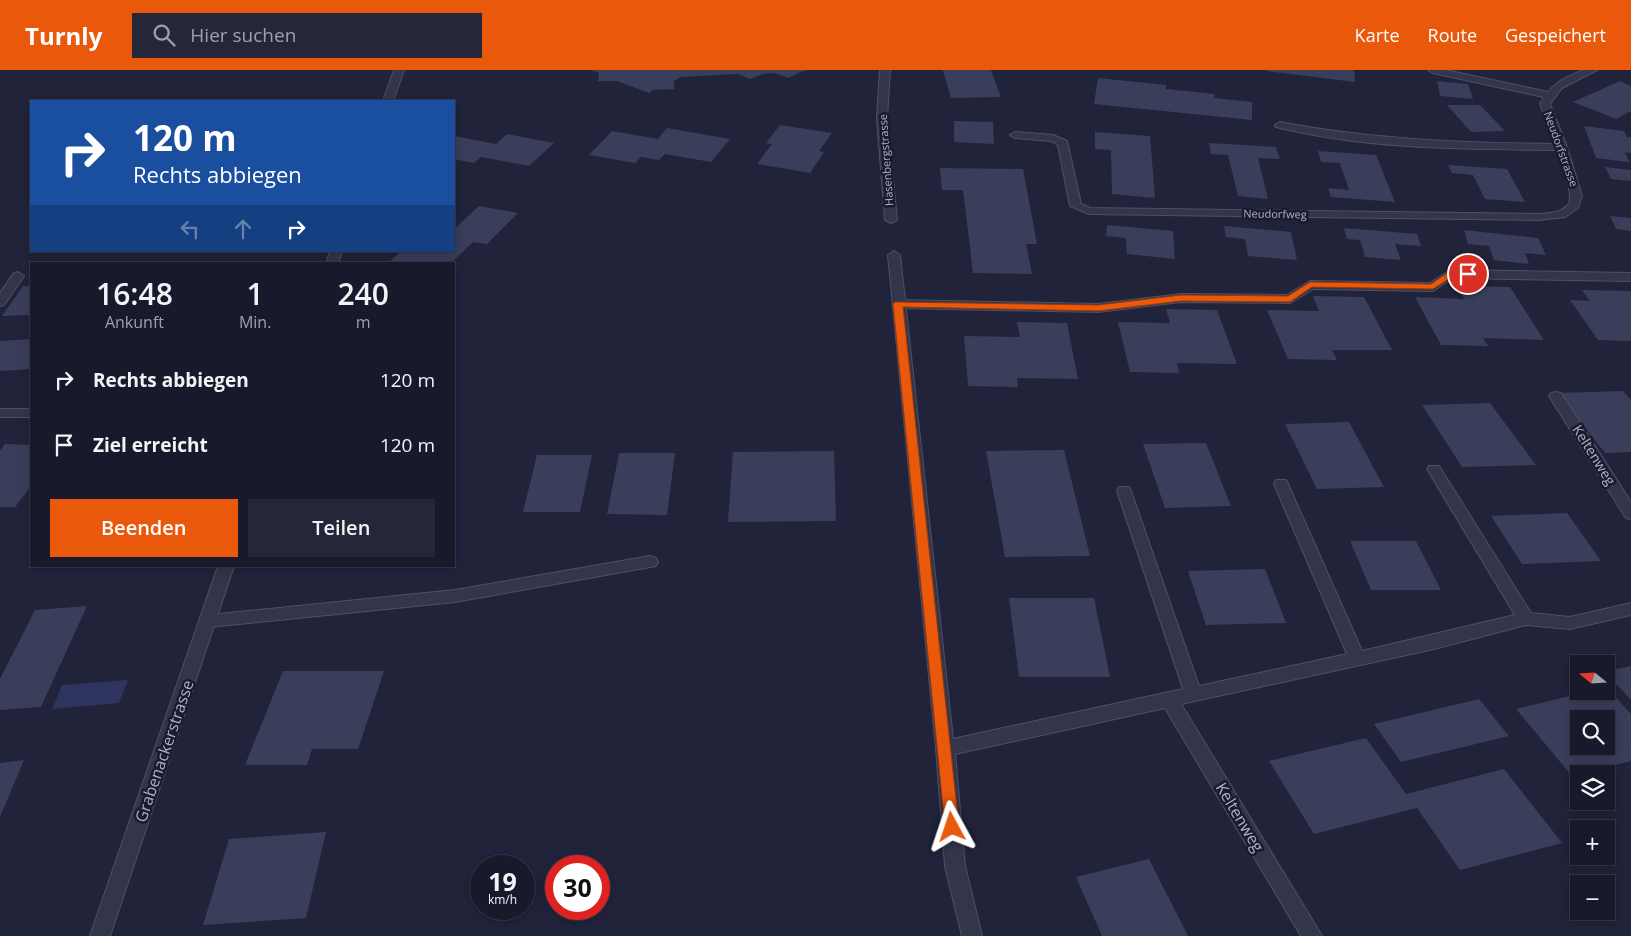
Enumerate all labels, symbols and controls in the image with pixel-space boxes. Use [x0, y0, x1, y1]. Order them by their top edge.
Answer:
search box [132, 13, 482, 58]
text: Turnly [25, 19, 102, 52]
icon: search [150, 21, 178, 49]
text: Hier suchen [190, 22, 296, 48]
text: Karte [1355, 23, 1400, 47]
text: Route [1428, 23, 1477, 47]
text: Gespeichert [1505, 23, 1606, 47]
street label: Neudorfstrasse [1541, 109, 1582, 189]
text: 120 m [133, 114, 237, 161]
street label: Hasenbergstrasse [875, 114, 896, 207]
icon: right [50, 120, 115, 185]
text: Rechts abbiegen [133, 159, 302, 189]
street label: Neudorfweg [1243, 205, 1307, 222]
icon: left [176, 215, 204, 243]
icon: ahead [229, 215, 257, 243]
icon: right [282, 215, 310, 243]
pin [1447, 253, 1489, 295]
icon: arrive [1454, 260, 1482, 288]
text: 16:48 [96, 273, 173, 314]
text: 1 [247, 273, 264, 314]
text: 240 [337, 273, 389, 314]
text: Ankunft [105, 311, 164, 333]
text: Min. [239, 311, 271, 333]
text: m [356, 311, 371, 333]
icon: right [50, 366, 78, 394]
text: Rechts abbiegen [93, 367, 249, 393]
text: 120 m [380, 367, 435, 393]
street label: Keltenweg [1568, 421, 1621, 489]
icon: arrive [50, 431, 78, 459]
text: Ziel erreicht [93, 432, 208, 458]
text: 120 m [380, 432, 435, 458]
button: Beenden [50, 499, 238, 557]
button: Teilen [248, 499, 435, 557]
north arrow [1570, 655, 1615, 700]
map controls [1570, 655, 1615, 920]
street label: Grabenackerstrasse [129, 677, 199, 825]
button: search [1570, 710, 1615, 755]
button: layers [1570, 765, 1615, 810]
street label: Keltenweg [1211, 778, 1270, 856]
position arrow [925, 800, 977, 852]
button: + [1570, 820, 1615, 865]
speed limit sign: 30 [545, 855, 610, 920]
text: 19 [488, 864, 517, 898]
button: − [1570, 875, 1615, 920]
text: km/h [488, 891, 517, 908]

